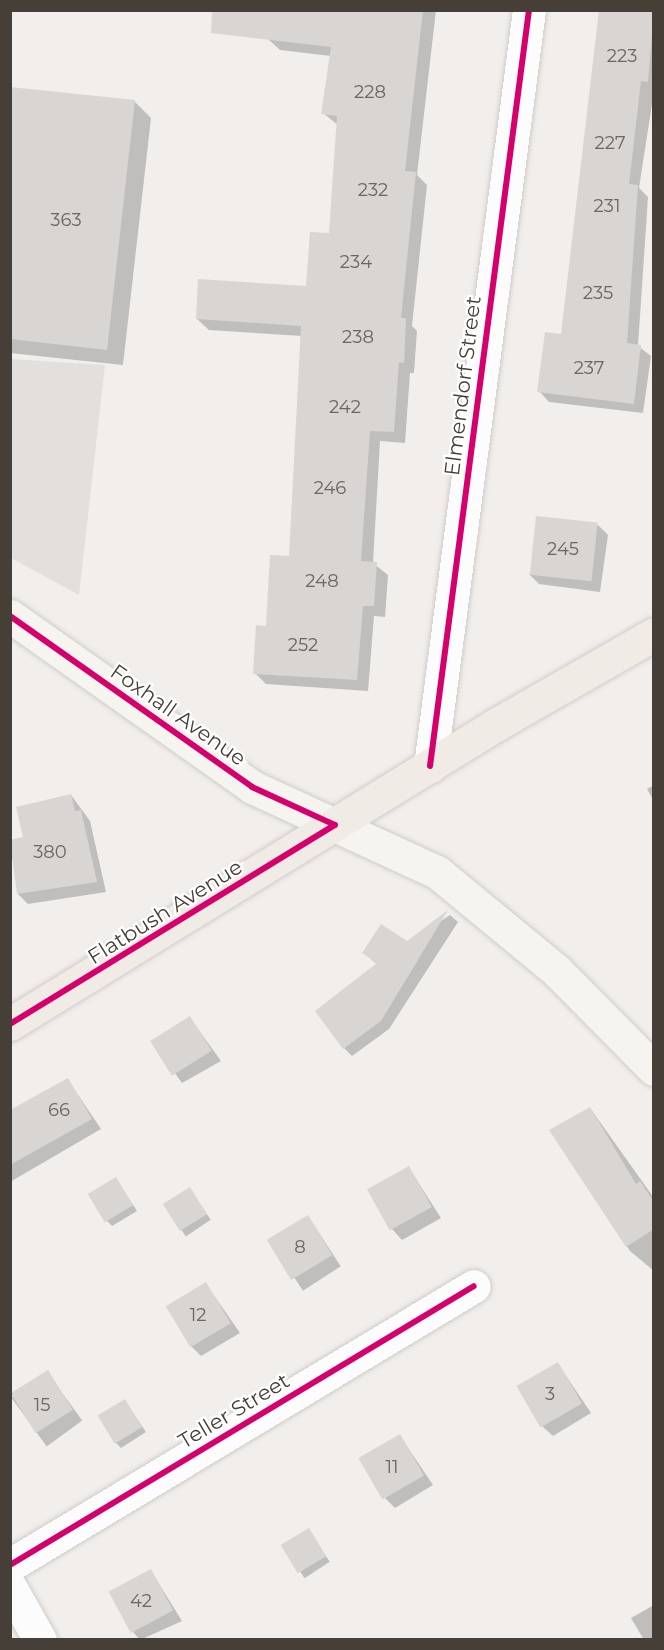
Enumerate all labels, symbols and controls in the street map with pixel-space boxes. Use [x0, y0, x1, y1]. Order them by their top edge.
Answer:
house number: 223 [607, 45, 637, 67]
house number: 228 [354, 81, 386, 103]
house number: 227 [594, 132, 626, 154]
house number: 232 [358, 179, 388, 201]
house number: 231 [594, 195, 620, 217]
house number: 363 [50, 209, 82, 231]
house number: 234 [340, 251, 372, 273]
house number: 235 [583, 282, 613, 304]
street label: Elmendorf Street [439, 295, 487, 477]
house number: 238 [342, 326, 374, 348]
house number: 237 [574, 357, 604, 379]
house number: 242 [329, 396, 361, 418]
house number: 246 [314, 477, 346, 499]
house number: 245 [547, 538, 579, 560]
house number: 248 [305, 570, 339, 592]
house number: 252 [288, 634, 318, 656]
street label: Foxhall Avenue [105, 659, 251, 771]
house number: 380 [33, 841, 67, 863]
street label: Flatbush Avenue [83, 854, 247, 970]
house number: 66 [48, 1099, 70, 1121]
house number: 8 [294, 1236, 306, 1258]
house number: 12 [190, 1304, 206, 1326]
street label: Teller Street [174, 1368, 294, 1454]
house number: 3 [545, 1383, 555, 1405]
house number: 15 [34, 1394, 50, 1416]
house number: 11 [386, 1456, 398, 1478]
house number: 42 [130, 1590, 152, 1612]

